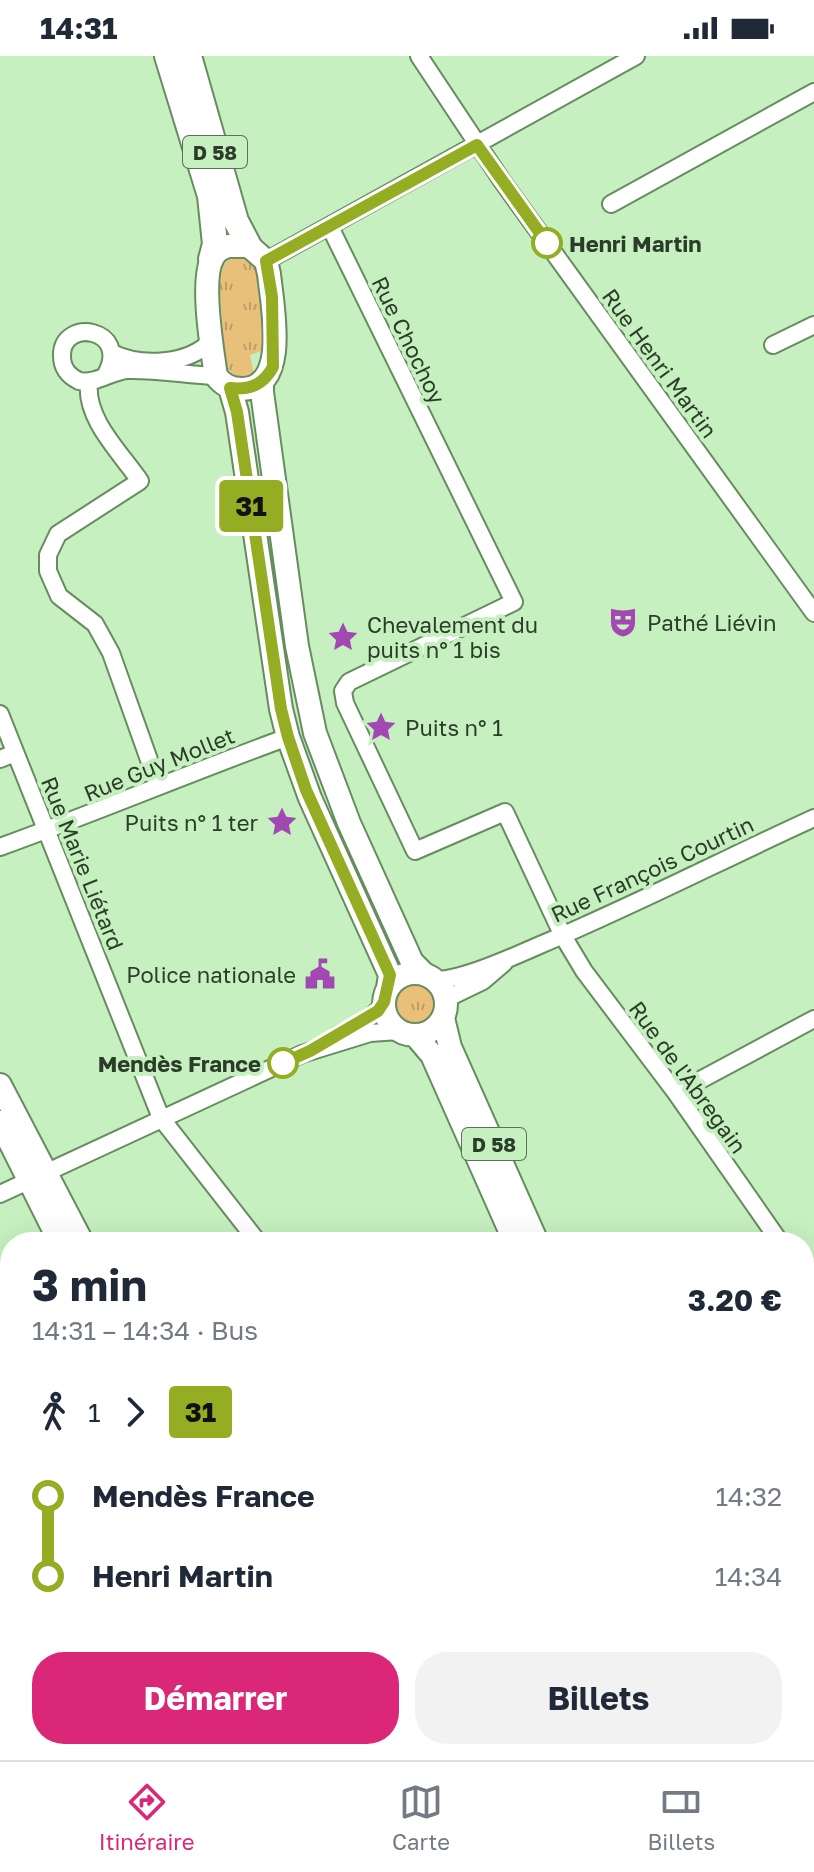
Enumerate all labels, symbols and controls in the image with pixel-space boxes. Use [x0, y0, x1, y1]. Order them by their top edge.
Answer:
text: 14:31 [40, 10, 118, 46]
road number: D 58 [183, 136, 247, 168]
marker: Henri Martin [532, 228, 562, 258]
place label: Henri Martin [569, 230, 702, 257]
street label: Rue Chochoy [367, 272, 451, 408]
street label: Rue Henri Martin [597, 283, 723, 443]
line badge: 31 [215, 480, 287, 532]
text: 31 [235, 489, 267, 522]
theatre icon: Pathé Liévin [606, 605, 640, 639]
place label: Pathé Liévin [647, 609, 777, 636]
place label: Chevalement du puits n° 1 bis [367, 611, 538, 663]
place icon: Chevalement du puits n° 1 bis [326, 620, 360, 654]
place icon: Puits n° 1 [364, 710, 398, 744]
place label: Puits n° 1 [405, 714, 503, 741]
street label: Rue Guy Mollet [80, 721, 238, 807]
street label: Rue Marie Liétard [36, 772, 130, 954]
place icon: Puits n° 1 ter [265, 805, 299, 839]
place label: Puits n° 1 ter [125, 809, 258, 836]
street label: Rue François Courtin [546, 810, 758, 928]
public building icon: Police nationale [303, 957, 337, 991]
place label: Police nationale [126, 961, 296, 988]
street label: Rue de l'Abregain [624, 995, 752, 1159]
marker: Mendès France [268, 1048, 298, 1078]
place label: Mendès France [98, 1050, 261, 1077]
road number: D 58 [462, 1128, 526, 1160]
text: 3 min [32, 1258, 147, 1311]
text: 3.20 € [688, 1282, 782, 1318]
text: 14:31 – 14:34 · Bus [32, 1315, 258, 1346]
icon: walk [32, 1390, 76, 1434]
icon: forward [113, 1390, 157, 1434]
text: 31 [185, 1395, 216, 1428]
text: 1 [88, 1397, 101, 1428]
text: Mendès France [92, 1478, 315, 1514]
text: 14:32 [715, 1481, 782, 1512]
text: Henri Martin [92, 1558, 273, 1594]
text: 14:34 [715, 1561, 782, 1592]
button: Démarrer [32, 1652, 399, 1744]
button: Billets [415, 1652, 782, 1744]
tab: Itinéraire [99, 1780, 194, 1855]
tab: Carte [392, 1780, 450, 1855]
tab: Billets [648, 1780, 715, 1855]

